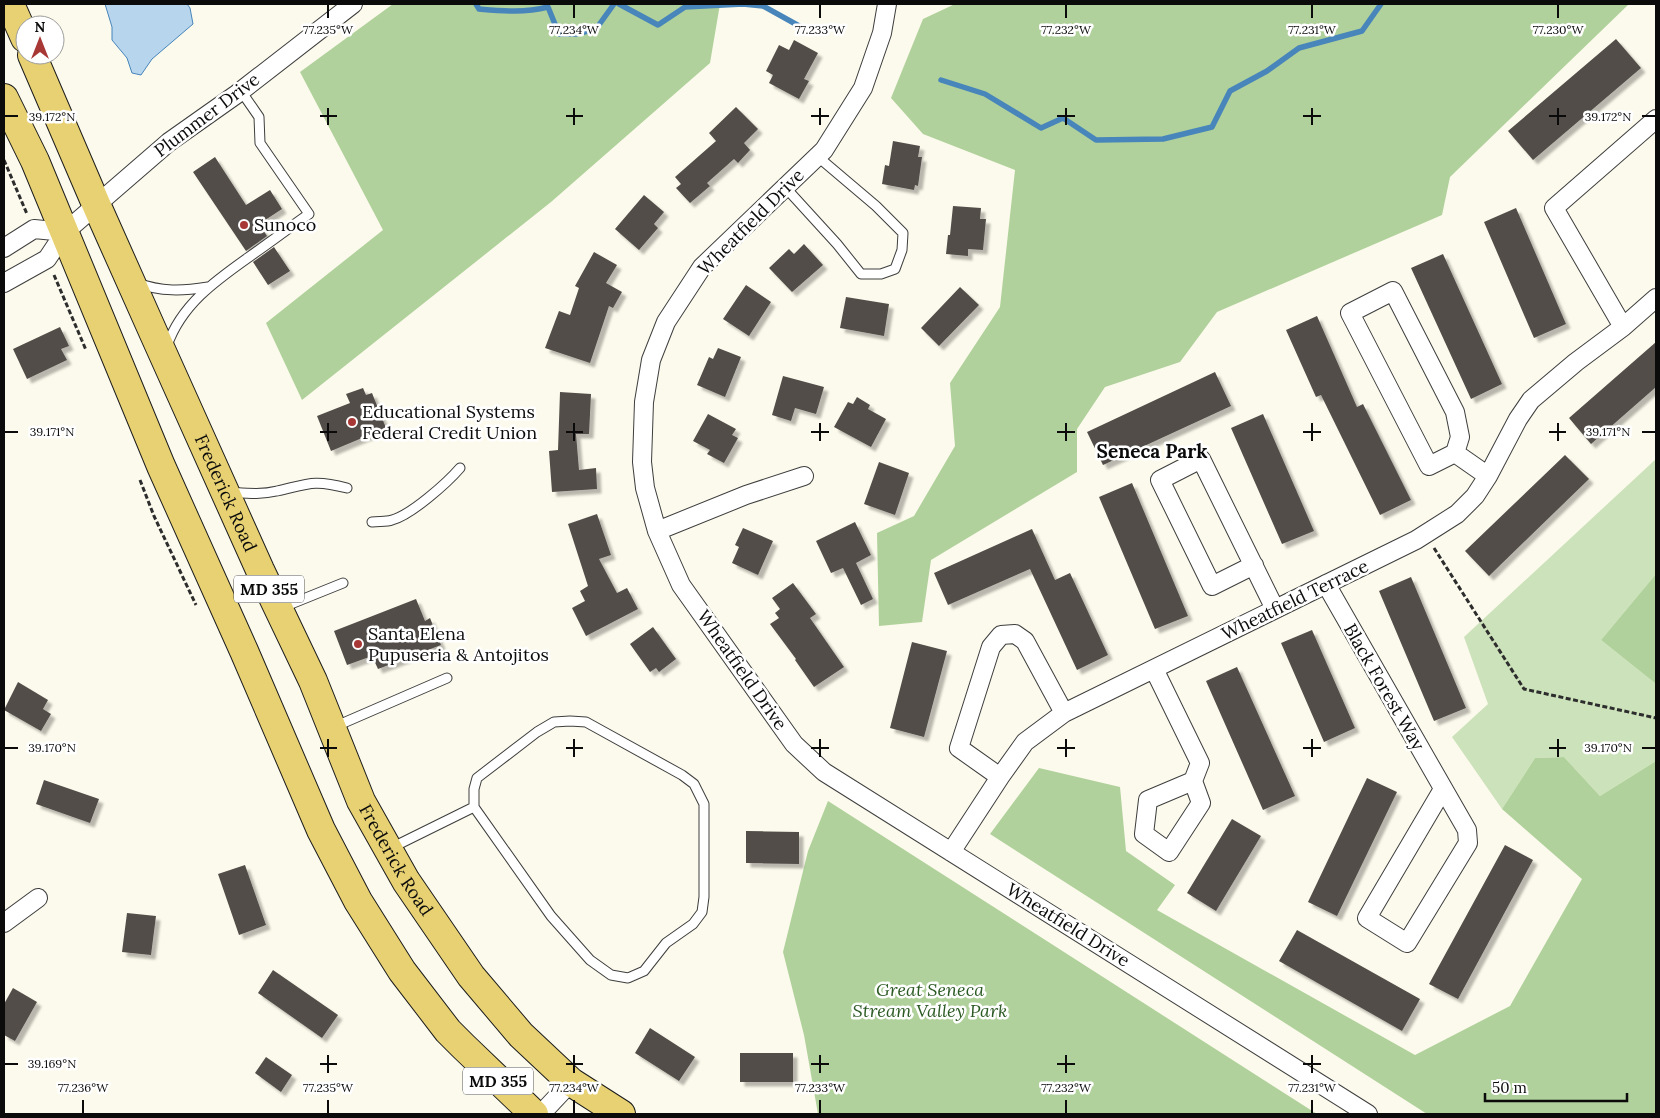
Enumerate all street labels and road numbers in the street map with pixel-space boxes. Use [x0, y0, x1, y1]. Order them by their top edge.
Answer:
street label: Plummer Drive [149, 67, 264, 162]
street label: Wheatfield Drive [693, 163, 809, 280]
street label: Frederick Road [190, 431, 262, 555]
street label: Wheatfield Terrace [1218, 554, 1372, 645]
road number: MD 355 [234, 576, 304, 602]
street label: Wheatfield Drive [692, 605, 792, 734]
street label: Black Forest Way [1339, 619, 1430, 755]
street label: Frederick Road [354, 800, 439, 920]
street label: Wheatfield Drive [1002, 877, 1134, 972]
road number: MD 355 [463, 1068, 533, 1094]

